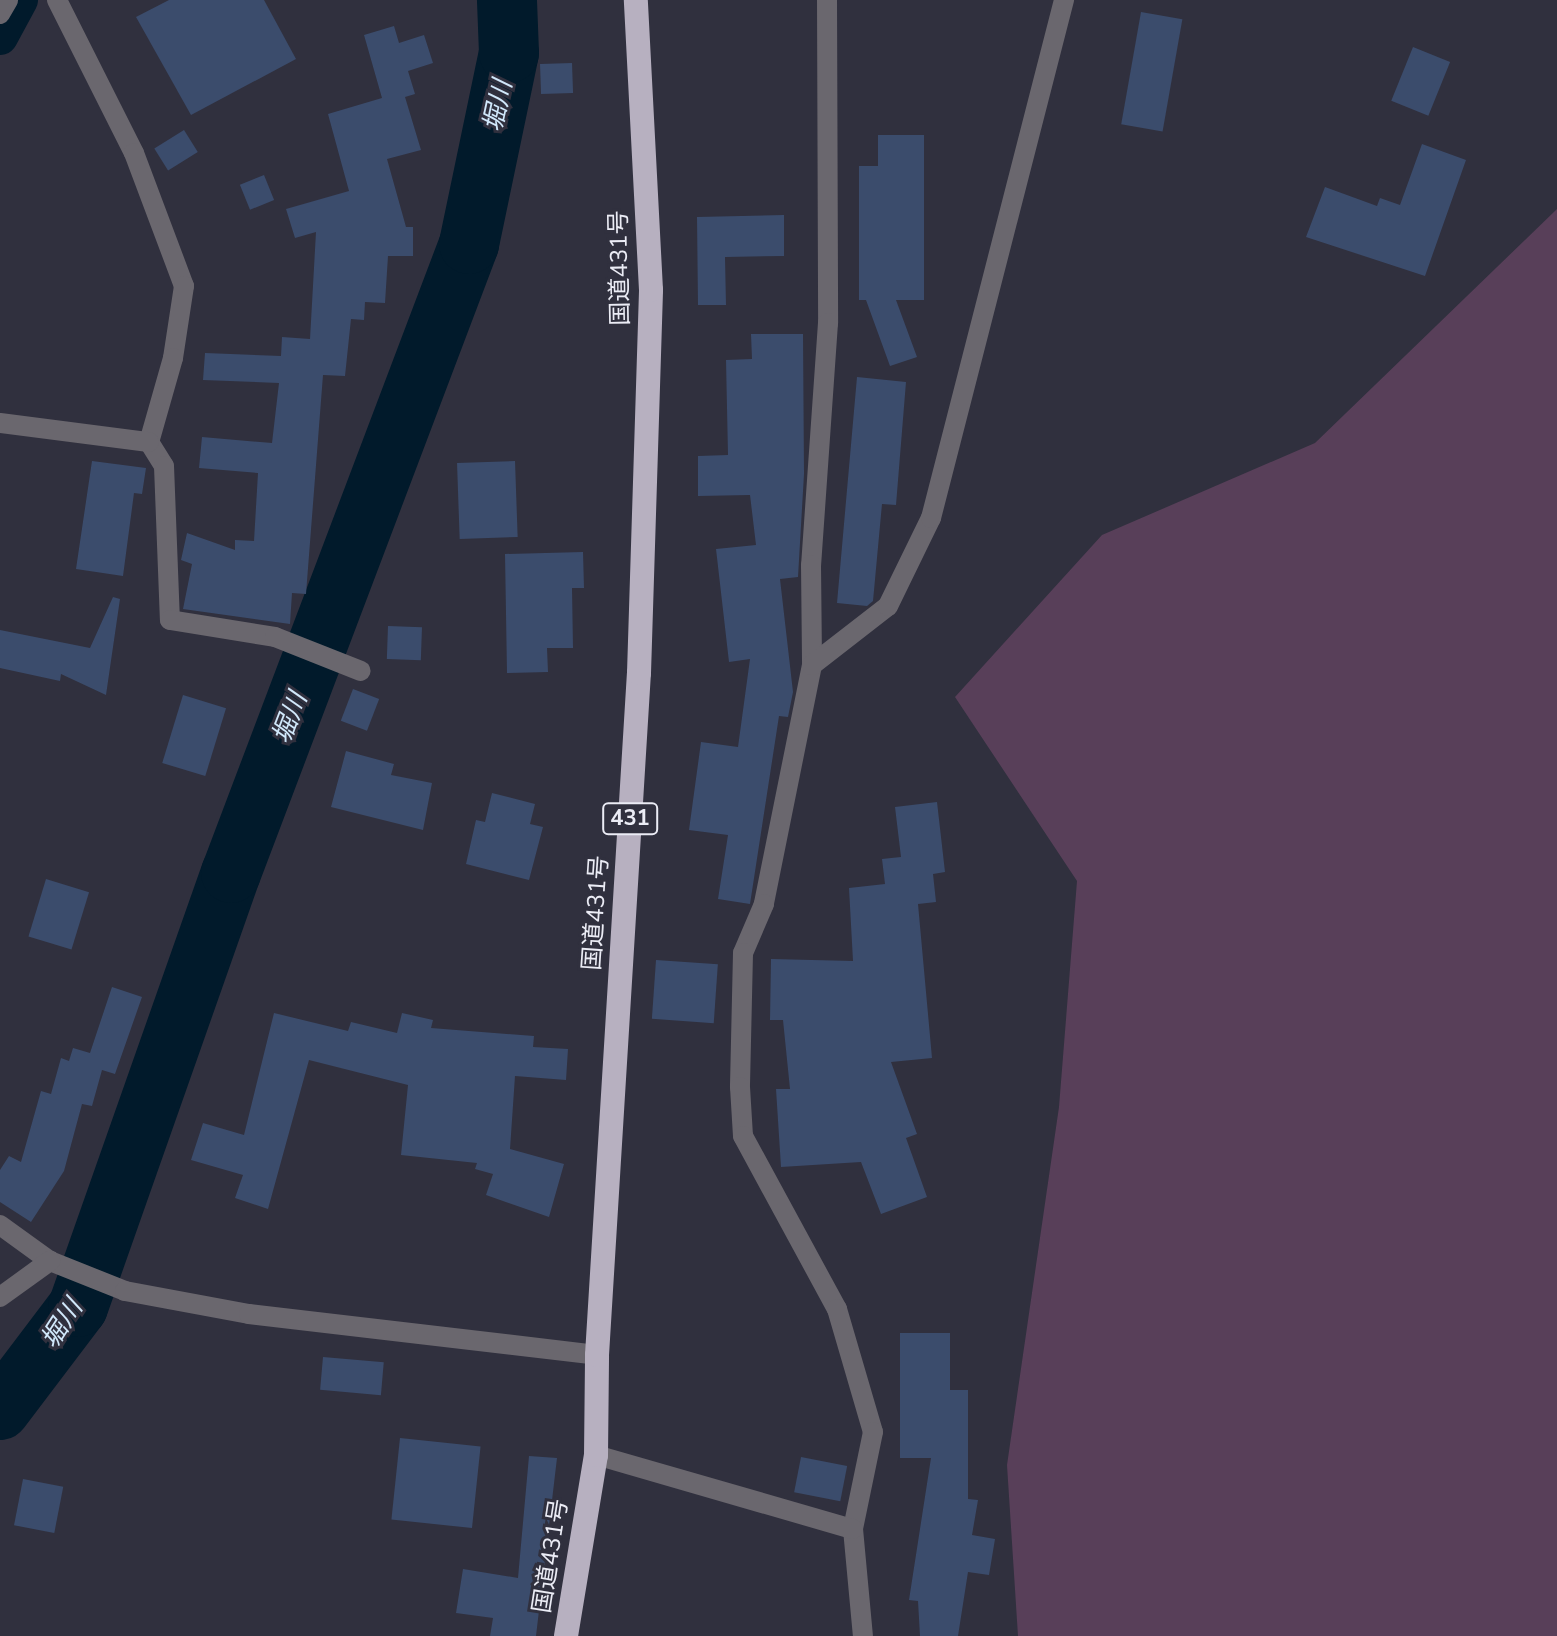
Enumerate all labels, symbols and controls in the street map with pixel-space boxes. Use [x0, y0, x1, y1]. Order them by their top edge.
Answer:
water label: 堀川 [477, 77, 519, 135]
street label: 国道431号 [605, 210, 635, 326]
water label: 堀川 [266, 688, 314, 748]
road number: 431 [602, 801, 658, 837]
street label: 国道431号 [578, 855, 614, 971]
water label: 堀川 [35, 1294, 89, 1354]
street label: 国道431号 [528, 1497, 574, 1615]

